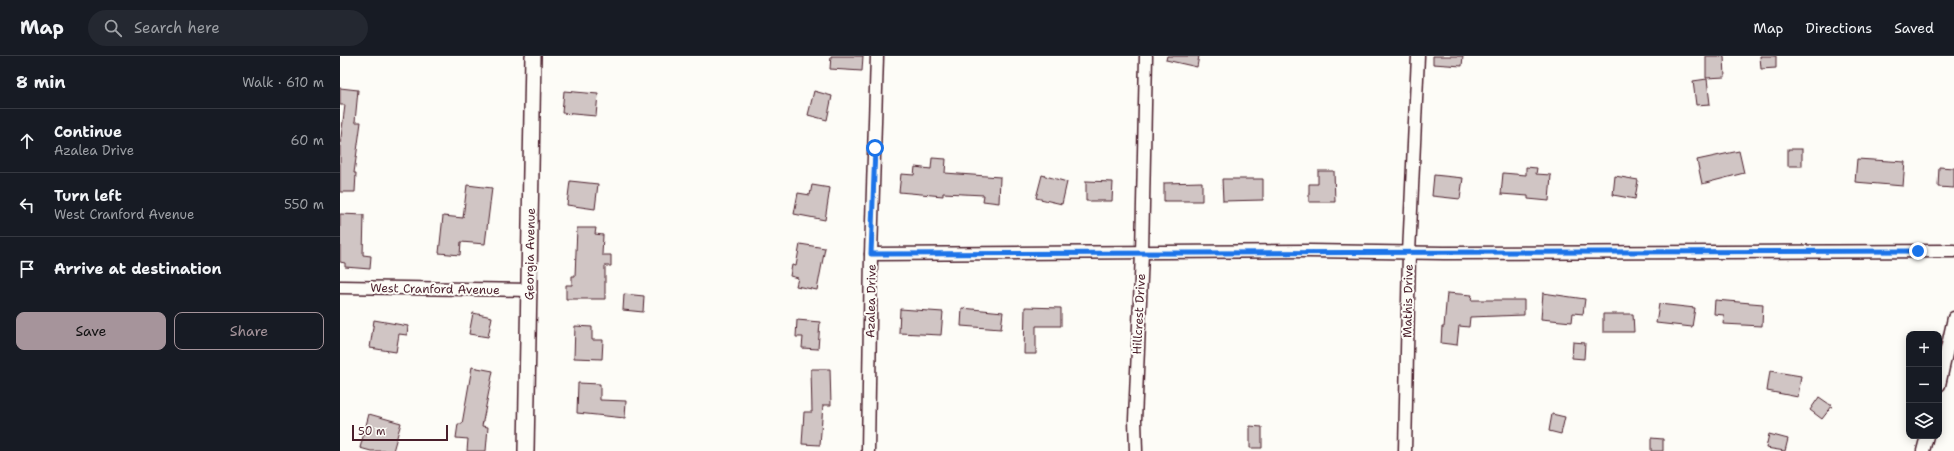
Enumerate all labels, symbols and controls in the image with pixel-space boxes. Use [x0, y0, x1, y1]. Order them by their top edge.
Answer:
search box [88, 10, 368, 46]
text: Map [20, 15, 64, 40]
icon: search [102, 17, 124, 39]
text: Search here [134, 18, 220, 38]
text: Map [1754, 19, 1784, 37]
text: Directions [1806, 19, 1872, 37]
text: Saved [1894, 19, 1934, 37]
text: 8 min [16, 71, 66, 93]
text: Walk · 610 m [242, 74, 324, 91]
text: Continue [54, 122, 122, 142]
icon: ahead [16, 130, 38, 152]
text: 60 m [291, 132, 324, 149]
route start [866, 139, 884, 157]
text: Azalea Drive [54, 142, 134, 159]
text: Turn left [54, 186, 122, 206]
icon: left [16, 194, 38, 216]
text: 550 m [284, 196, 324, 213]
text: West Cranford Avenue [54, 206, 194, 223]
street label: Georgia Avenue [521, 208, 539, 300]
route end [1909, 242, 1927, 260]
icon: arrive [16, 258, 38, 280]
text: Arrive at destination [54, 259, 222, 279]
street label: Azalea Drive [862, 264, 880, 338]
street label: Mathis Drive [1399, 264, 1417, 338]
street label: Hillcrest Drive [1129, 273, 1149, 355]
street label: West Cranford Avenue [370, 280, 500, 298]
button: Save [16, 312, 166, 350]
button: Share [174, 312, 324, 350]
map controls [1906, 331, 1942, 439]
button: + [1906, 331, 1942, 367]
button: − [1906, 367, 1942, 403]
button: layers [1906, 403, 1942, 439]
scale bar [352, 423, 448, 442]
text: 50 m [358, 424, 386, 439]

